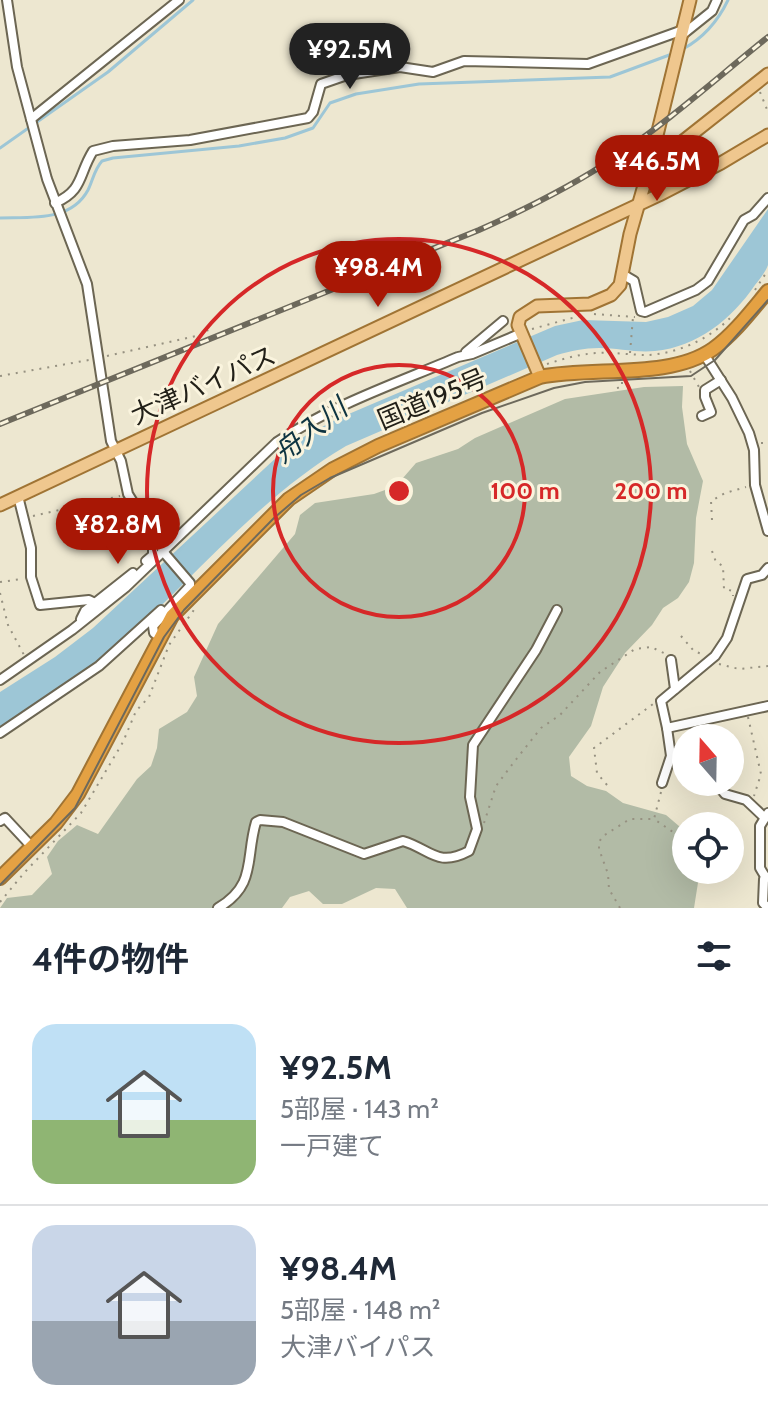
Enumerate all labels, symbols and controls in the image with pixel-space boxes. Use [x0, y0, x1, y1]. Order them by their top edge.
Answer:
pin: ¥92.5M [285, 23, 415, 91]
text: ¥92.5M [307, 33, 393, 65]
pin: ¥46.5M [592, 135, 722, 203]
text: ¥46.5M [613, 145, 701, 177]
pin: ¥98.4M [313, 241, 443, 309]
text: ¥98.4M [333, 251, 423, 283]
street label: 大津バイパス [125, 339, 281, 431]
street label: 国道195号 [373, 362, 491, 436]
water label: 舟入川 [266, 389, 356, 469]
text: 100 m [490, 476, 560, 505]
text: 200 m [615, 476, 687, 505]
centre of rings [385, 477, 413, 505]
pin: ¥82.8M [53, 498, 183, 566]
text: ¥82.8M [74, 508, 162, 540]
north arrow [672, 724, 744, 796]
map controls [672, 724, 744, 884]
button: locate [672, 812, 744, 884]
icon: filters [692, 934, 736, 978]
text: 4件の物件 [32, 938, 189, 980]
text: ¥92.5M [280, 1046, 392, 1088]
icon: home [96, 1056, 192, 1152]
text: 5部屋 · 143 m² [280, 1093, 439, 1125]
text: 一戸建て [280, 1130, 384, 1162]
text: ¥98.4M [280, 1247, 397, 1289]
icon: home [96, 1257, 192, 1353]
text: 5部屋 · 148 m² [280, 1294, 441, 1326]
text: 大津バイパス [280, 1331, 435, 1363]

